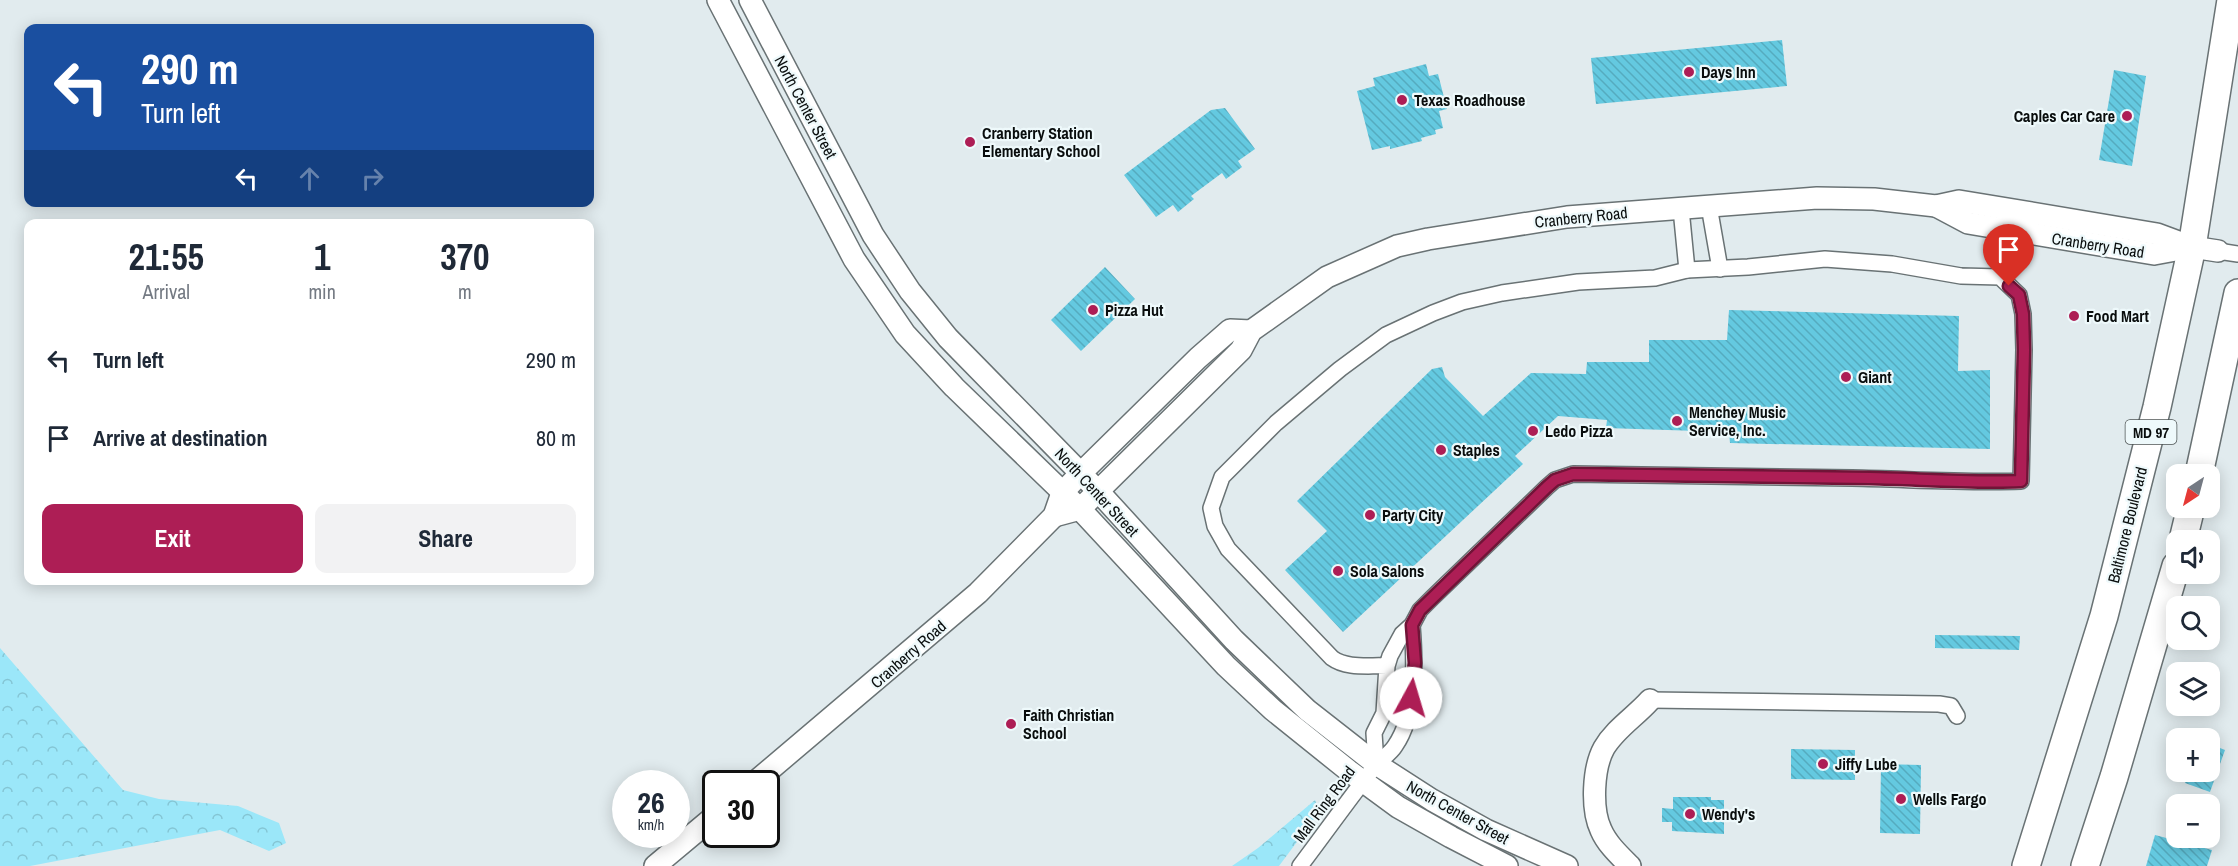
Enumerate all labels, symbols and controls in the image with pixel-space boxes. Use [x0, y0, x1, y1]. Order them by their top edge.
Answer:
text: 290 m [141, 41, 239, 97]
icon: left [42, 48, 120, 126]
street label: North Center Street [770, 52, 843, 163]
place label: Days Inn [1701, 61, 1756, 83]
marker: Days Inn [1682, 65, 1696, 79]
place label: Texas Roadhouse [1414, 89, 1525, 111]
marker: Texas Roadhouse [1395, 93, 1409, 107]
text: Turn left [141, 95, 220, 131]
place label: Caples Car Care [2014, 105, 2115, 127]
marker: Caples Car Care [2120, 109, 2134, 123]
place label: Cranberry Station Elementary School [982, 122, 1100, 162]
marker: Cranberry Station Elementary School [963, 135, 977, 149]
icon: left [230, 162, 263, 195]
icon: ahead [293, 162, 326, 195]
icon: right [356, 162, 389, 195]
street label: Cranberry Road [1533, 201, 1629, 233]
pin [1983, 224, 2034, 286]
street label: Cranberry Road [2050, 227, 2146, 263]
text: 21:55 [128, 233, 204, 281]
text: 1 [314, 233, 330, 281]
text: 370 [440, 233, 490, 281]
icon: arrive [1992, 233, 2025, 266]
text: Arrival [143, 278, 190, 305]
text: min [308, 278, 336, 305]
text: m [458, 278, 472, 305]
place label: Pizza Hut [1105, 299, 1164, 321]
marker: Pizza Hut [1086, 303, 1100, 317]
place label: Food Mart [2086, 305, 2149, 327]
marker: Food Mart [2067, 309, 2081, 323]
icon: left [42, 344, 75, 377]
text: Turn left [93, 345, 164, 375]
text: 290 m [526, 345, 576, 375]
place label: Giant [1858, 366, 1892, 388]
marker: Giant [1839, 370, 1853, 384]
place label: Menchey Music Service, Inc. [1689, 401, 1786, 441]
marker: Menchey Music Service, Inc. [1670, 414, 1684, 428]
place label: Ledo Pizza [1545, 420, 1614, 442]
road number: MD 97 [2126, 420, 2176, 444]
icon: arrive [42, 422, 75, 455]
text: Arrive at destination [93, 423, 267, 453]
text: 80 m [536, 423, 576, 453]
marker: Ledo Pizza [1526, 424, 1540, 438]
place label: Staples [1453, 439, 1500, 461]
street label: North Center Street [1050, 443, 1144, 541]
marker: Staples [1434, 443, 1448, 457]
north arrow [2166, 464, 2220, 518]
map controls [2166, 464, 2220, 848]
street label: Baltimore Boulevard [2102, 465, 2152, 585]
button: Exit [42, 504, 303, 573]
button: Share [315, 504, 576, 573]
place label: Party City [1382, 504, 1444, 526]
marker: Party City [1363, 508, 1377, 522]
button: sound [2166, 530, 2220, 584]
place label: Sola Salons [1350, 560, 1424, 582]
marker: Sola Salons [1331, 564, 1345, 578]
button: search [2166, 596, 2220, 650]
street label: Cranberry Road [866, 615, 950, 693]
button: layers [2166, 662, 2220, 716]
position arrow [1379, 666, 1443, 730]
place label: Faith Christian School [1023, 704, 1114, 744]
marker: Faith Christian School [1004, 717, 1018, 731]
button: + [2166, 728, 2220, 782]
place label: Jiffy Lube [1835, 753, 1897, 775]
marker: Jiffy Lube [1816, 757, 1830, 771]
street label: Mall Ring Road [1288, 761, 1360, 847]
speed limit sign: 30 [702, 770, 780, 848]
street label: North Center Street [1403, 775, 1513, 849]
text: 26 [637, 782, 665, 822]
place label: Wells Fargo [1913, 788, 1987, 810]
marker: Wells Fargo [1894, 792, 1908, 806]
button: − [2166, 794, 2220, 848]
place label: Wendy's [1702, 803, 1755, 825]
marker: Wendy's [1683, 807, 1697, 821]
text: km/h [638, 814, 664, 835]

